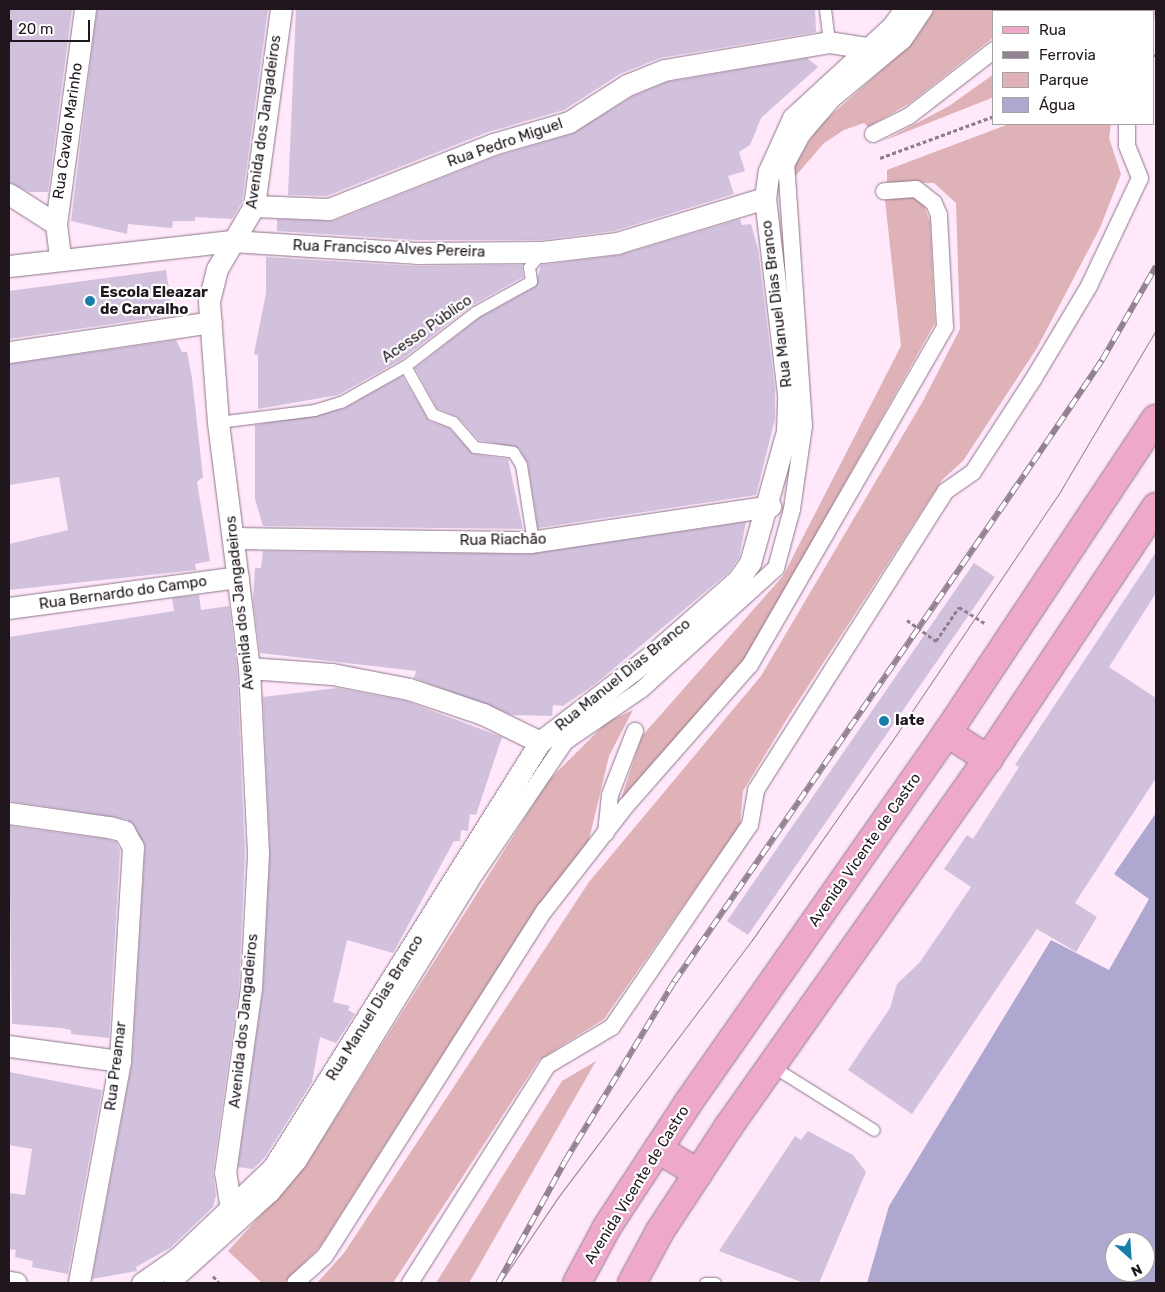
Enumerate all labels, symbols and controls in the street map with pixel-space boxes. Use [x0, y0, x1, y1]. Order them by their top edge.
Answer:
scale bar [12, 10, 92, 42]
legend [992, 10, 1155, 125]
text: 20 m [18, 20, 53, 38]
text: Rua [1039, 21, 1066, 39]
street label: Avenida dos Jangadeiros [243, 34, 285, 210]
text: Ferrovia [1039, 46, 1096, 64]
street label: Rua Cavalo Marinho [50, 62, 86, 200]
text: Parque [1039, 71, 1089, 89]
text: Água [1039, 96, 1075, 114]
street label: Rua Pedro Miguel [445, 115, 565, 171]
street label: Rua Manuel Dias Branco [758, 219, 796, 389]
street label: Rua Francisco Alves Pereira [292, 237, 486, 261]
place label: Escola Eleazar de Carvalho [100, 283, 208, 318]
street label: Acesso Público [378, 291, 476, 367]
marker: Escola Eleazar de Carvalho [84, 295, 96, 307]
street label: Avenida dos Jangadeiros [222, 515, 258, 691]
street label: Rua Riachão [459, 530, 547, 550]
street label: Rua Bernardo do Campo [38, 572, 208, 614]
street label: Rua Manuel Dias Branco [552, 615, 694, 735]
place label: Iate [895, 712, 925, 730]
marker: Iate [877, 714, 891, 728]
street label: Avenida Vicente de Castro [805, 770, 925, 930]
street label: Rua Manuel Dias Branco [323, 932, 427, 1084]
street label: Avenida dos Jangadeiros [226, 933, 262, 1109]
street label: Rua Preamar [102, 1020, 130, 1112]
street label: Avenida Vicente de Castro [581, 1102, 693, 1268]
north arrow [1105, 1232, 1155, 1282]
text: N [1128, 1260, 1145, 1280]

